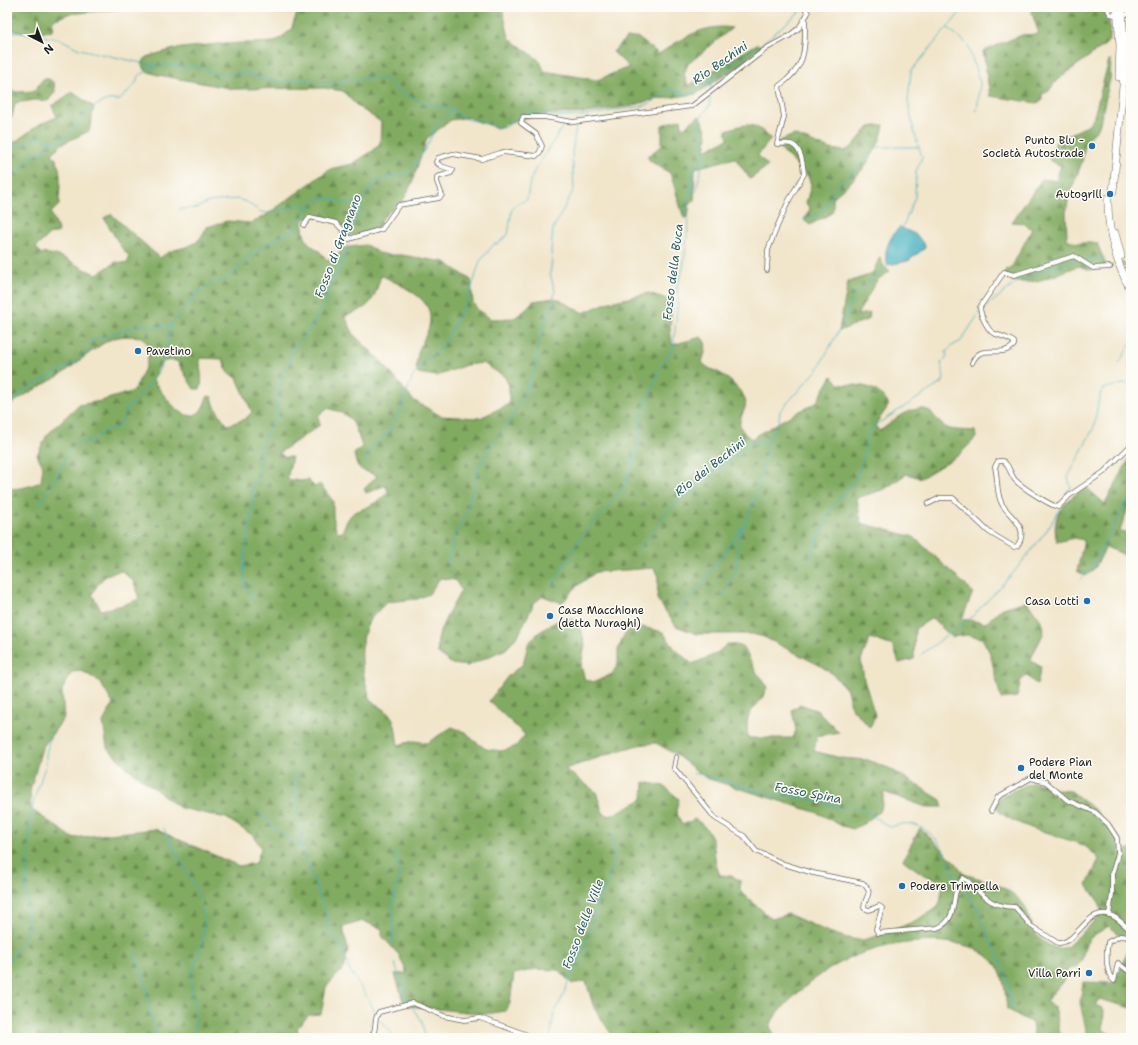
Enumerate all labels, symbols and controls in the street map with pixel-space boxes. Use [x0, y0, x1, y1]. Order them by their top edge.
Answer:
north arrow [22, 22, 62, 62]
water label: Rio Bechini [689, 38, 751, 88]
text: N [40, 41, 57, 58]
place label: Punto Blu - Società Autostrade [983, 133, 1084, 161]
marker: Punto Blu - Società Autostrade [1087, 141, 1097, 151]
place label: Autogrill [1056, 187, 1103, 202]
marker: Autogrill [1105, 189, 1115, 199]
water label: Fosso di Gragnano [311, 192, 365, 300]
water label: Fosso della Buca [659, 223, 687, 321]
place label: Pavetino [146, 344, 191, 359]
marker: Pavetino [133, 346, 143, 356]
water label: Rio dei Bechini [671, 434, 749, 500]
place label: Casa Lotti [1025, 594, 1079, 609]
marker: Casa Lotti [1082, 596, 1092, 606]
place label: Case Macchione (detta Nuraghi) [558, 603, 644, 631]
marker: Case Macchione (detta Nuraghi) [545, 611, 555, 621]
place label: Podere Pian del Monte [1029, 755, 1092, 783]
marker: Podere Pian del Monte [1016, 763, 1026, 773]
water label: Fosso Spina [773, 779, 843, 807]
water label: Fosso delle Ville [558, 876, 608, 971]
place label: Podere Trimpella [910, 879, 999, 894]
marker: Podere Trimpella [897, 881, 907, 891]
place label: Villa Parri [1028, 966, 1081, 981]
marker: Villa Parri [1084, 968, 1094, 978]

